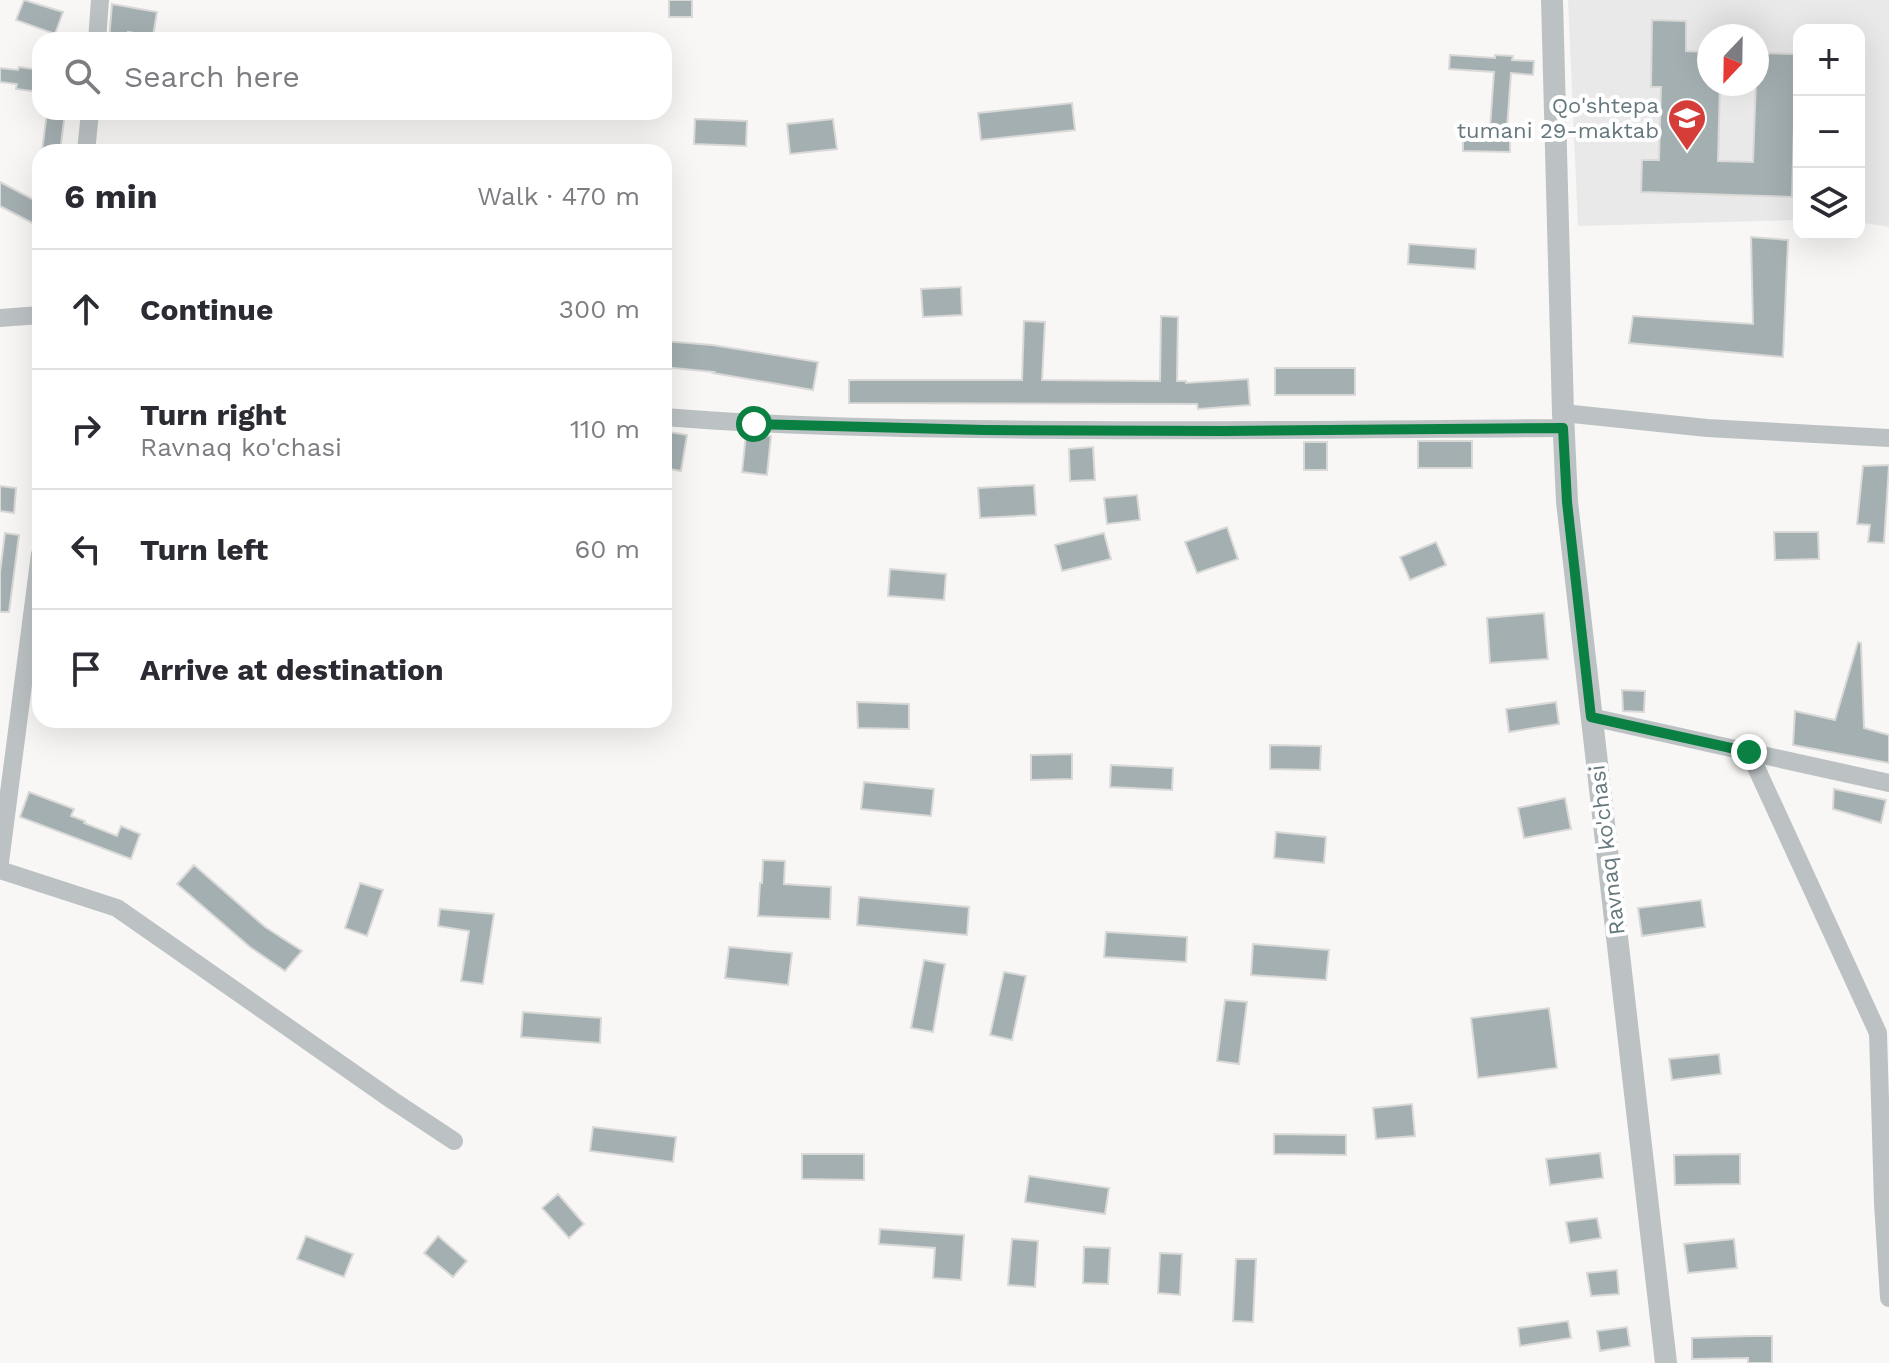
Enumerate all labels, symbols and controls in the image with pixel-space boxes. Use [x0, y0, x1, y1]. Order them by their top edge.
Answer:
north arrow [1697, 24, 1769, 96]
map controls [1793, 24, 1865, 240]
button: + [1793, 24, 1865, 96]
search box [32, 32, 672, 120]
icon: search [60, 54, 104, 98]
text: Search here [124, 59, 300, 94]
place label: Qo'shtepa tumani 29-maktab [1457, 93, 1659, 143]
button: − [1793, 96, 1865, 168]
school or university icon: Qo'shtepa tumani 29-maktab [1666, 97, 1708, 152]
button: layers [1793, 168, 1865, 240]
text: 6 min [64, 176, 158, 216]
text: Walk · 470 m [477, 181, 640, 211]
icon: ahead [64, 287, 108, 331]
text: Continue [140, 292, 273, 327]
text: 300 m [559, 294, 640, 324]
text: Turn right [140, 397, 286, 432]
route start [736, 406, 772, 442]
icon: right [64, 407, 108, 451]
text: 110 m [570, 414, 640, 444]
text: Ravnaq ko'chasi [140, 432, 342, 462]
icon: left [64, 527, 108, 571]
text: Turn left [140, 532, 268, 567]
text: 60 m [574, 534, 640, 564]
icon: arrive [64, 647, 108, 691]
text: Arrive at destination [140, 652, 444, 687]
route end [1731, 734, 1767, 770]
street label: Ravnaq ko'chasi [1584, 764, 1630, 936]

